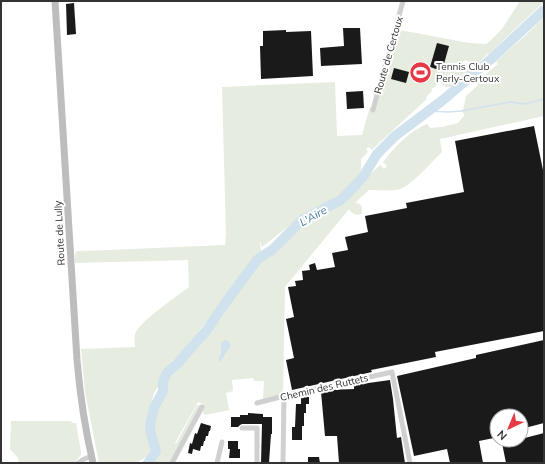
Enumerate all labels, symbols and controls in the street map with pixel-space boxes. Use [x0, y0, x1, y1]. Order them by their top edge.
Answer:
street label: Route de Certoux [371, 14, 406, 95]
sports icon: Tennis Club Perly-Certoux [408, 59, 434, 85]
place label: Tennis Club Perly-Certoux [436, 60, 500, 85]
street label: Route de Lully [51, 199, 68, 266]
water label: L'Aire [297, 203, 329, 229]
street label: Chemin des Ruttets [279, 371, 370, 404]
north arrow [489, 408, 529, 448]
text: N [494, 427, 510, 443]

